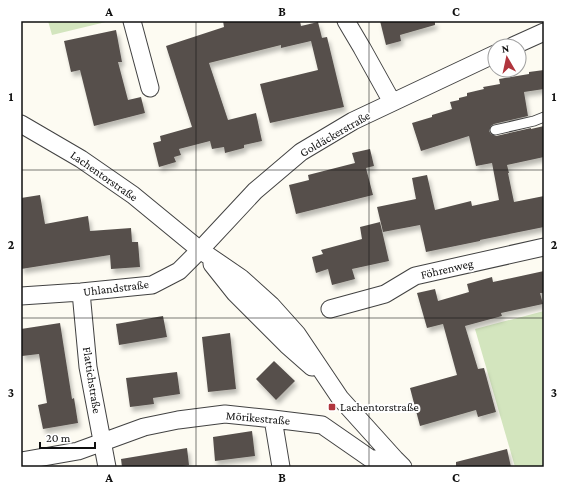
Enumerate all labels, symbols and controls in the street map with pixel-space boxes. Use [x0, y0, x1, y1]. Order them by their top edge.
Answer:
text: A [104, 4, 113, 19]
text: B [278, 4, 286, 19]
text: C [452, 4, 460, 19]
north arrow [487, 38, 527, 78]
text: N [501, 42, 511, 55]
text: 1 [9, 89, 14, 104]
text: 1 [552, 89, 557, 104]
street label: Goldäckerstraße [297, 108, 373, 160]
street label: Lachentorstraße [68, 148, 140, 204]
text: 2 [8, 237, 15, 252]
text: 2 [551, 237, 558, 252]
street label: Föhrenweg [419, 256, 475, 282]
street label: Uhlandstraße [82, 277, 150, 299]
street label: Flattichstraße [80, 346, 104, 414]
text: 3 [8, 385, 14, 400]
text: 3 [551, 385, 557, 400]
place label: Lachentorstraße [340, 400, 419, 414]
marker: Lachentorstraße [327, 402, 337, 412]
street label: Mörikestraße [225, 408, 291, 428]
scale bar [40, 424, 95, 450]
text: 20 m [46, 431, 71, 445]
text: A [104, 470, 113, 485]
text: B [278, 470, 286, 485]
text: C [452, 470, 460, 485]

